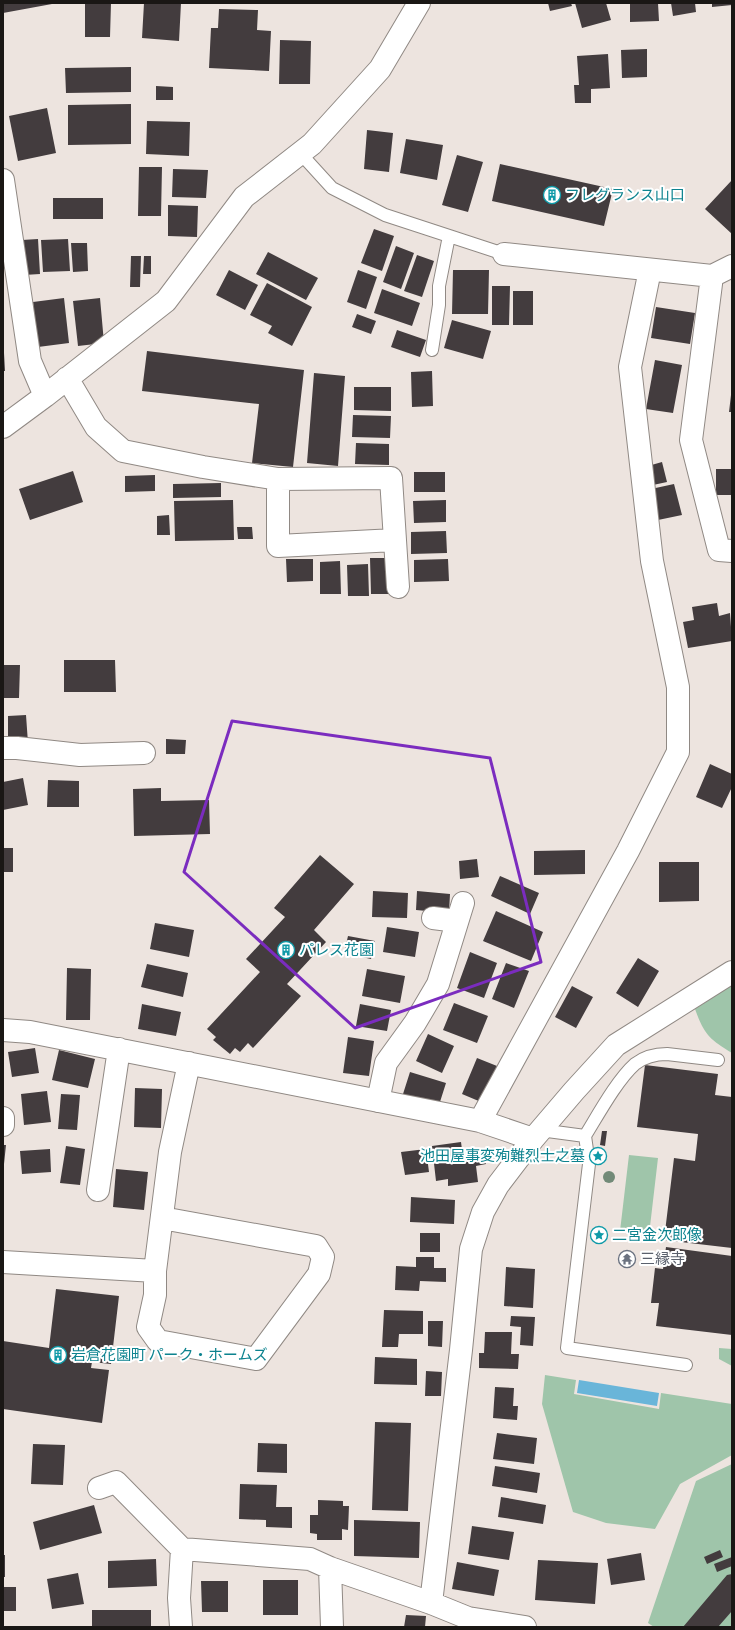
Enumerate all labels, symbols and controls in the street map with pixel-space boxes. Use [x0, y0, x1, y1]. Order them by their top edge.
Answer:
building icon: フレグランス山口 [542, 185, 562, 205]
place label: フレグランス山口 [565, 186, 685, 205]
building icon: パレス花園 [276, 940, 296, 960]
place label: パレス花園 [299, 941, 374, 960]
place icon: 池田屋事変殉難烈士之墓 [588, 1146, 608, 1166]
place label: 池田屋事変殉難烈士之墓 [420, 1147, 585, 1166]
place icon: 二宮金次郎像 [589, 1225, 609, 1245]
place label: 二宮金次郎像 [612, 1226, 702, 1245]
temple icon: 三縁寺 [617, 1249, 637, 1269]
place label: 三縁寺 [640, 1250, 685, 1269]
building icon: 岩倉花園町 パーク・ホームズ [48, 1345, 68, 1365]
place label: 岩倉花園町 パーク・ホームズ [71, 1346, 268, 1365]

